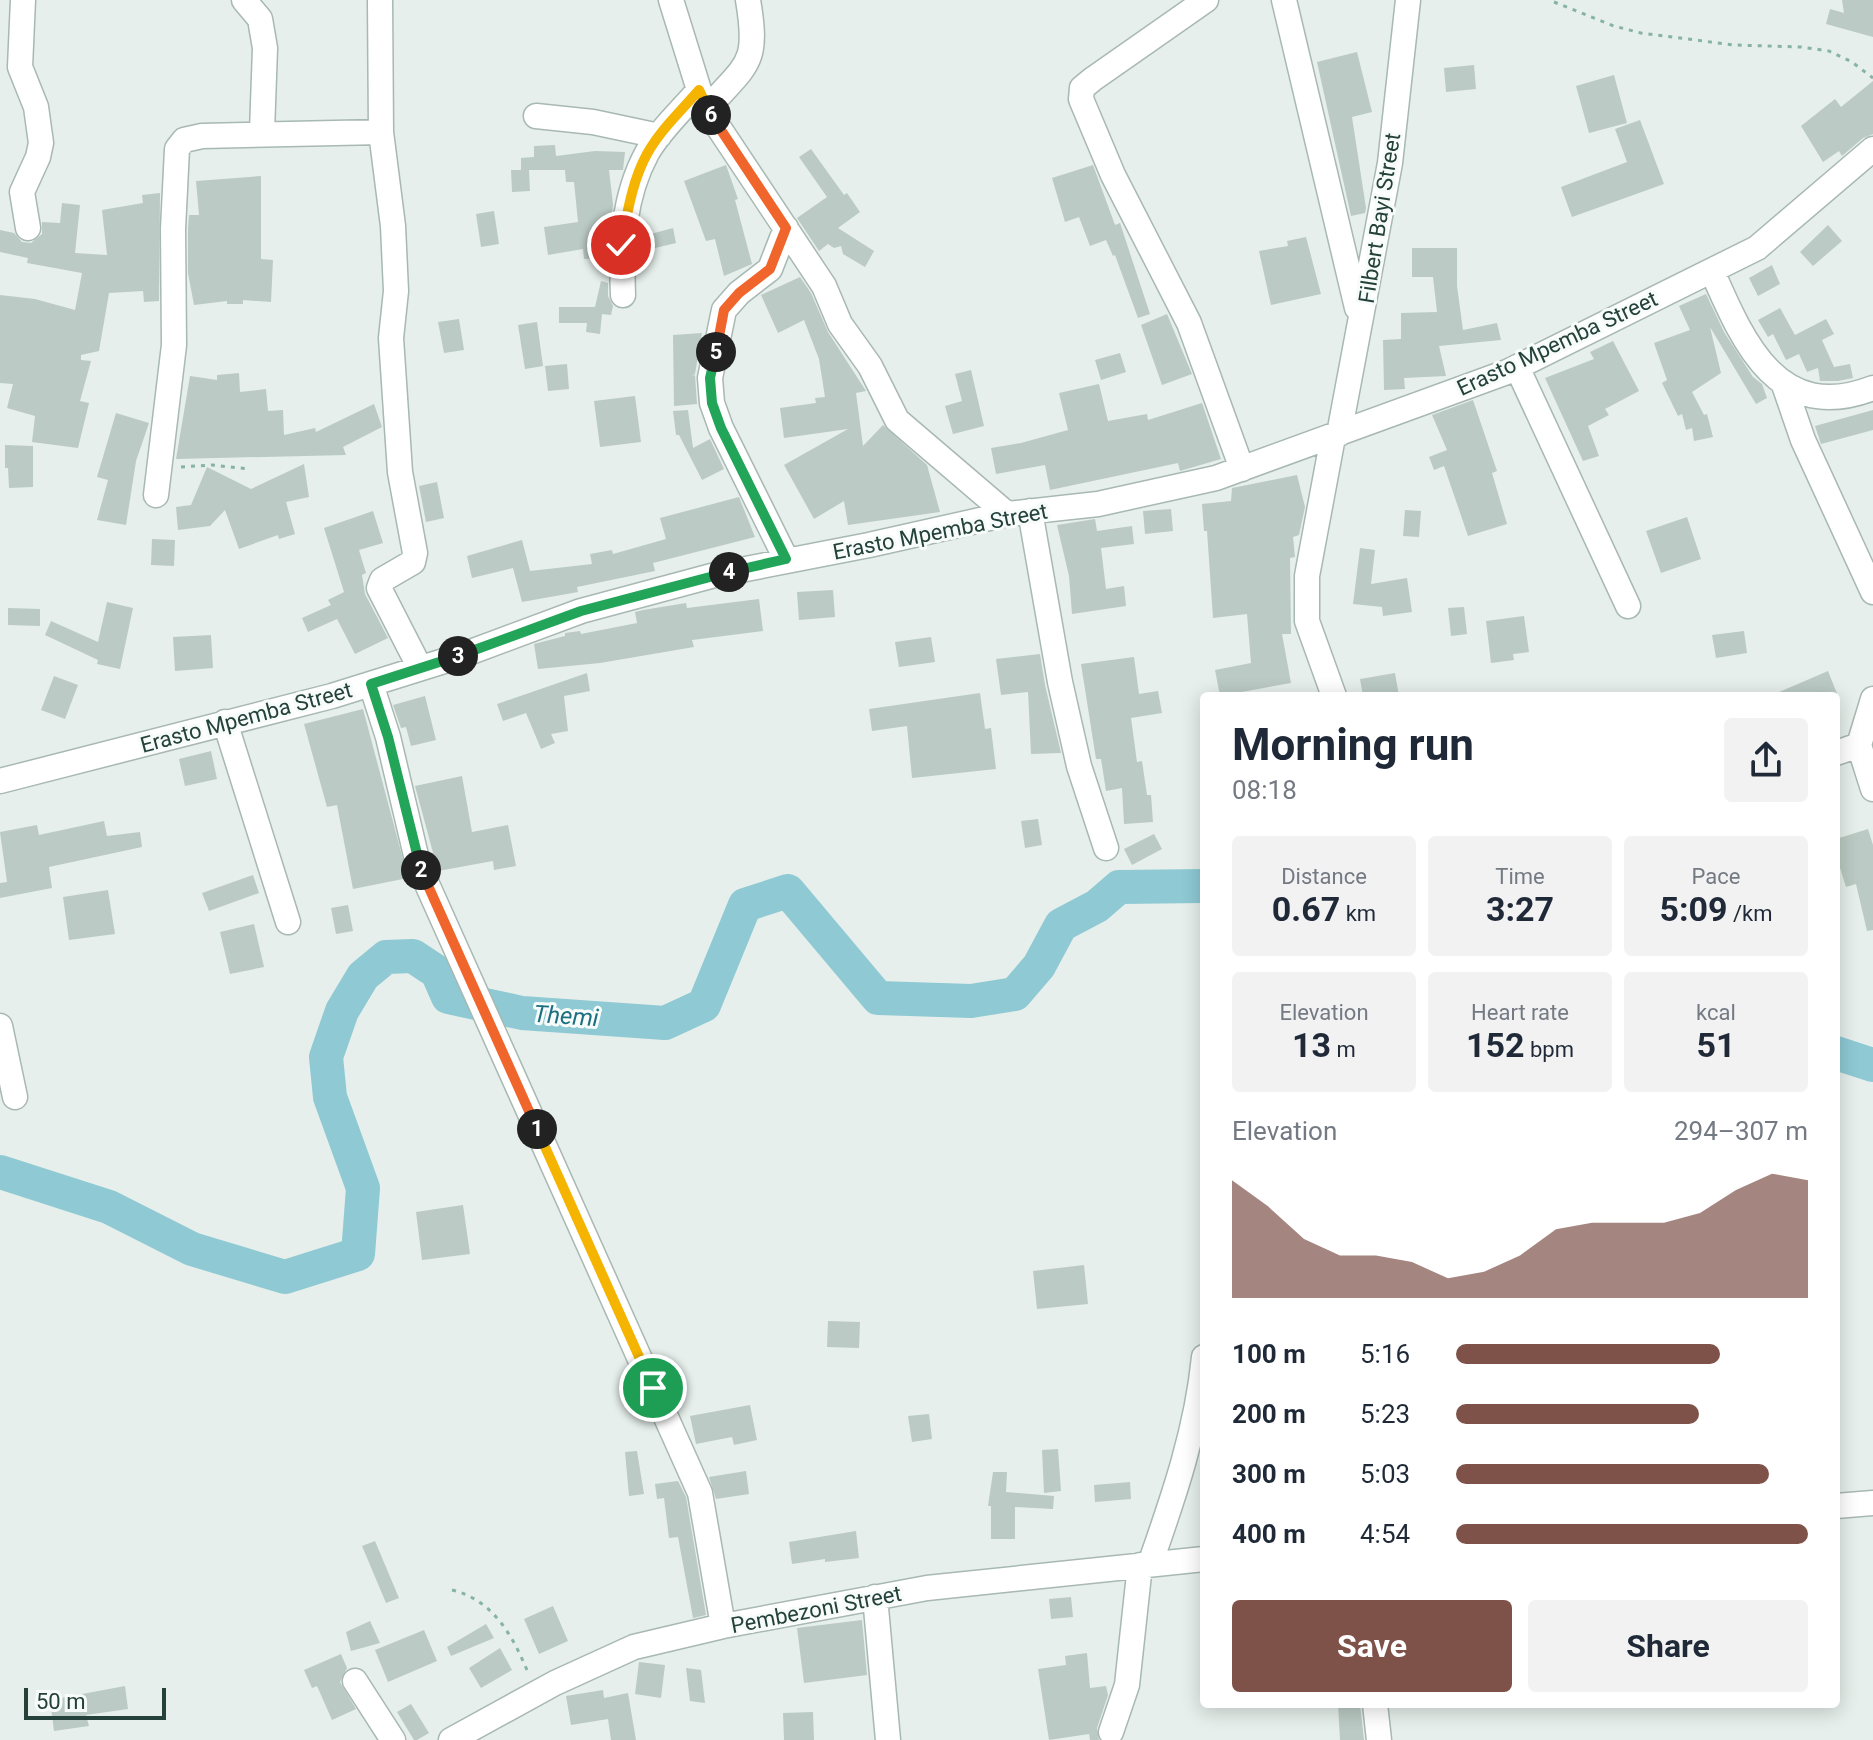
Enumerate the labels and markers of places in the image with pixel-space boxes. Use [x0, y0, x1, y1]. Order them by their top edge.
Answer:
pin: 6 [691, 95, 731, 135]
pin [587, 211, 655, 279]
pin: 5 [696, 332, 736, 372]
pin: 4 [709, 552, 749, 592]
pin: 3 [438, 636, 478, 676]
pin: 2 [401, 850, 441, 890]
pin: 1 [517, 1109, 557, 1149]
pin [619, 1354, 687, 1422]

